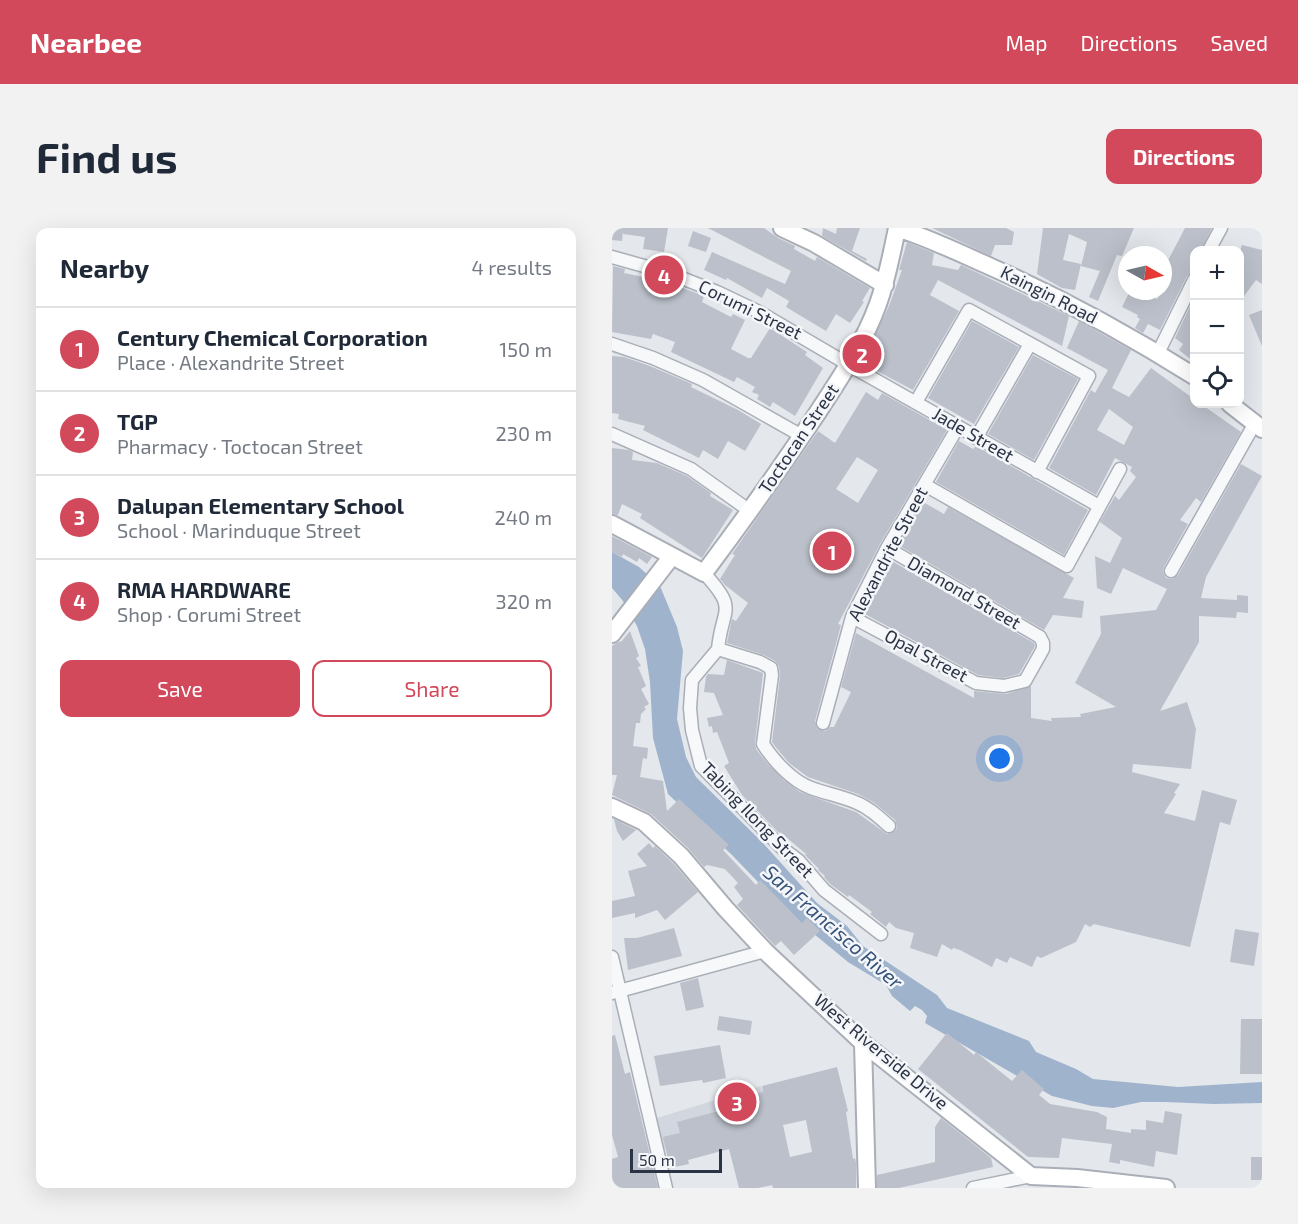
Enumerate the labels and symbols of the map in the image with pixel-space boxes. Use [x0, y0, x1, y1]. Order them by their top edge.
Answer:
north arrow [1118, 246, 1172, 300]
pin: 4 [644, 252, 684, 298]
street label: Kaingin Road [997, 260, 1102, 328]
street label: Corumi Street [695, 275, 806, 344]
pin: 2 [842, 332, 882, 376]
street label: Toctocan Street [753, 379, 843, 498]
street label: Jade Street [929, 402, 1018, 466]
street label: Alexandrite Street [843, 483, 932, 624]
pin: 1 [812, 528, 852, 574]
street label: Diamond Street [904, 551, 1025, 634]
street label: Opal Street [881, 624, 972, 686]
your location [985, 744, 1014, 773]
street label: Tabing Ilong Street [697, 757, 819, 882]
water label: San Francisco River [759, 859, 909, 994]
street label: West Riverside Drive [810, 989, 953, 1114]
pin: 3 [718, 1080, 756, 1124]
scale bar [630, 1146, 722, 1174]

